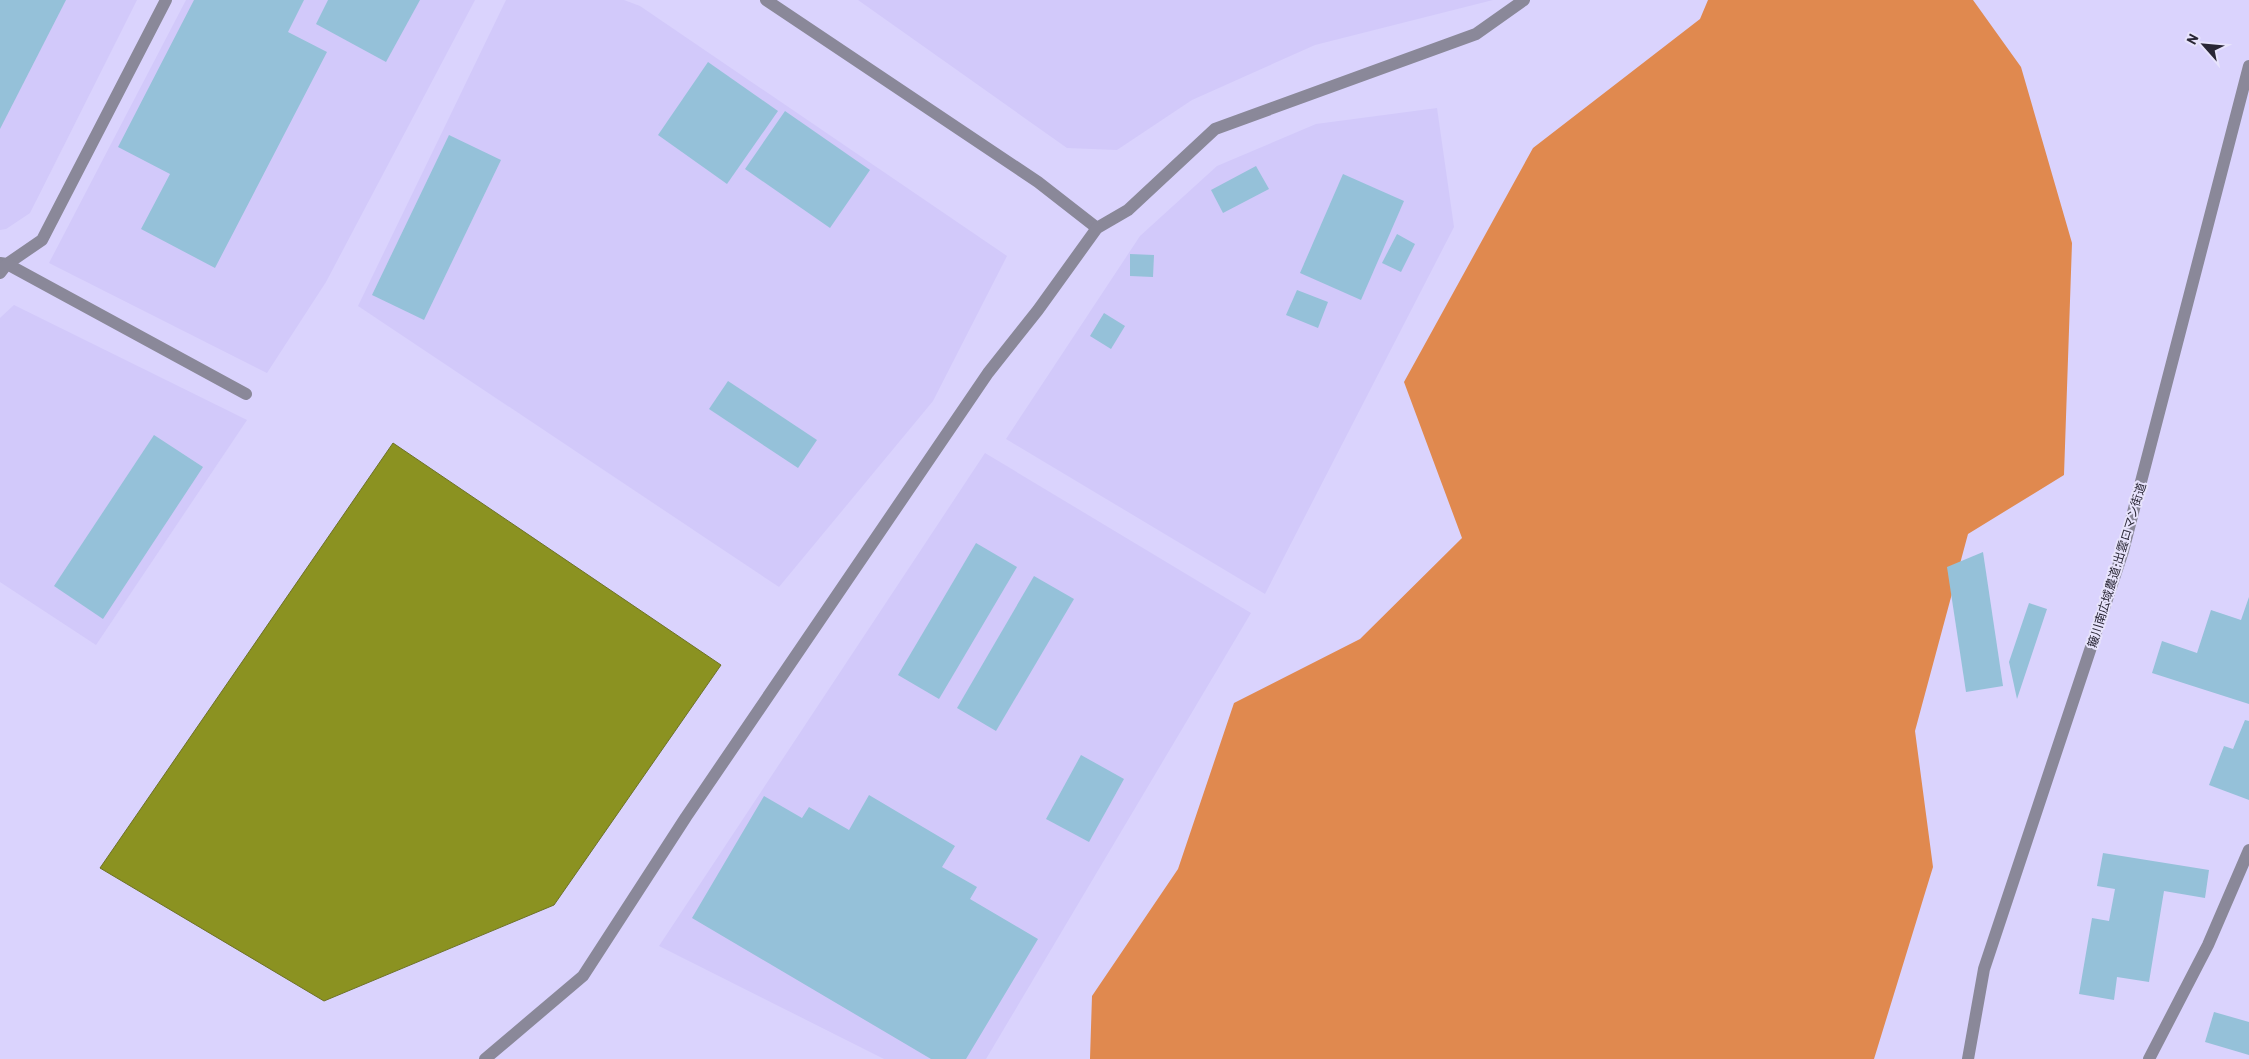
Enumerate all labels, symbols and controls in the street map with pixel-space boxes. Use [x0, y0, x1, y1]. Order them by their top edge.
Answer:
north arrow [2179, 20, 2229, 70]
text: N [2182, 31, 2202, 47]
street label: 簸川南広域農道;出雲ロマン街道 [2084, 481, 2148, 649]

